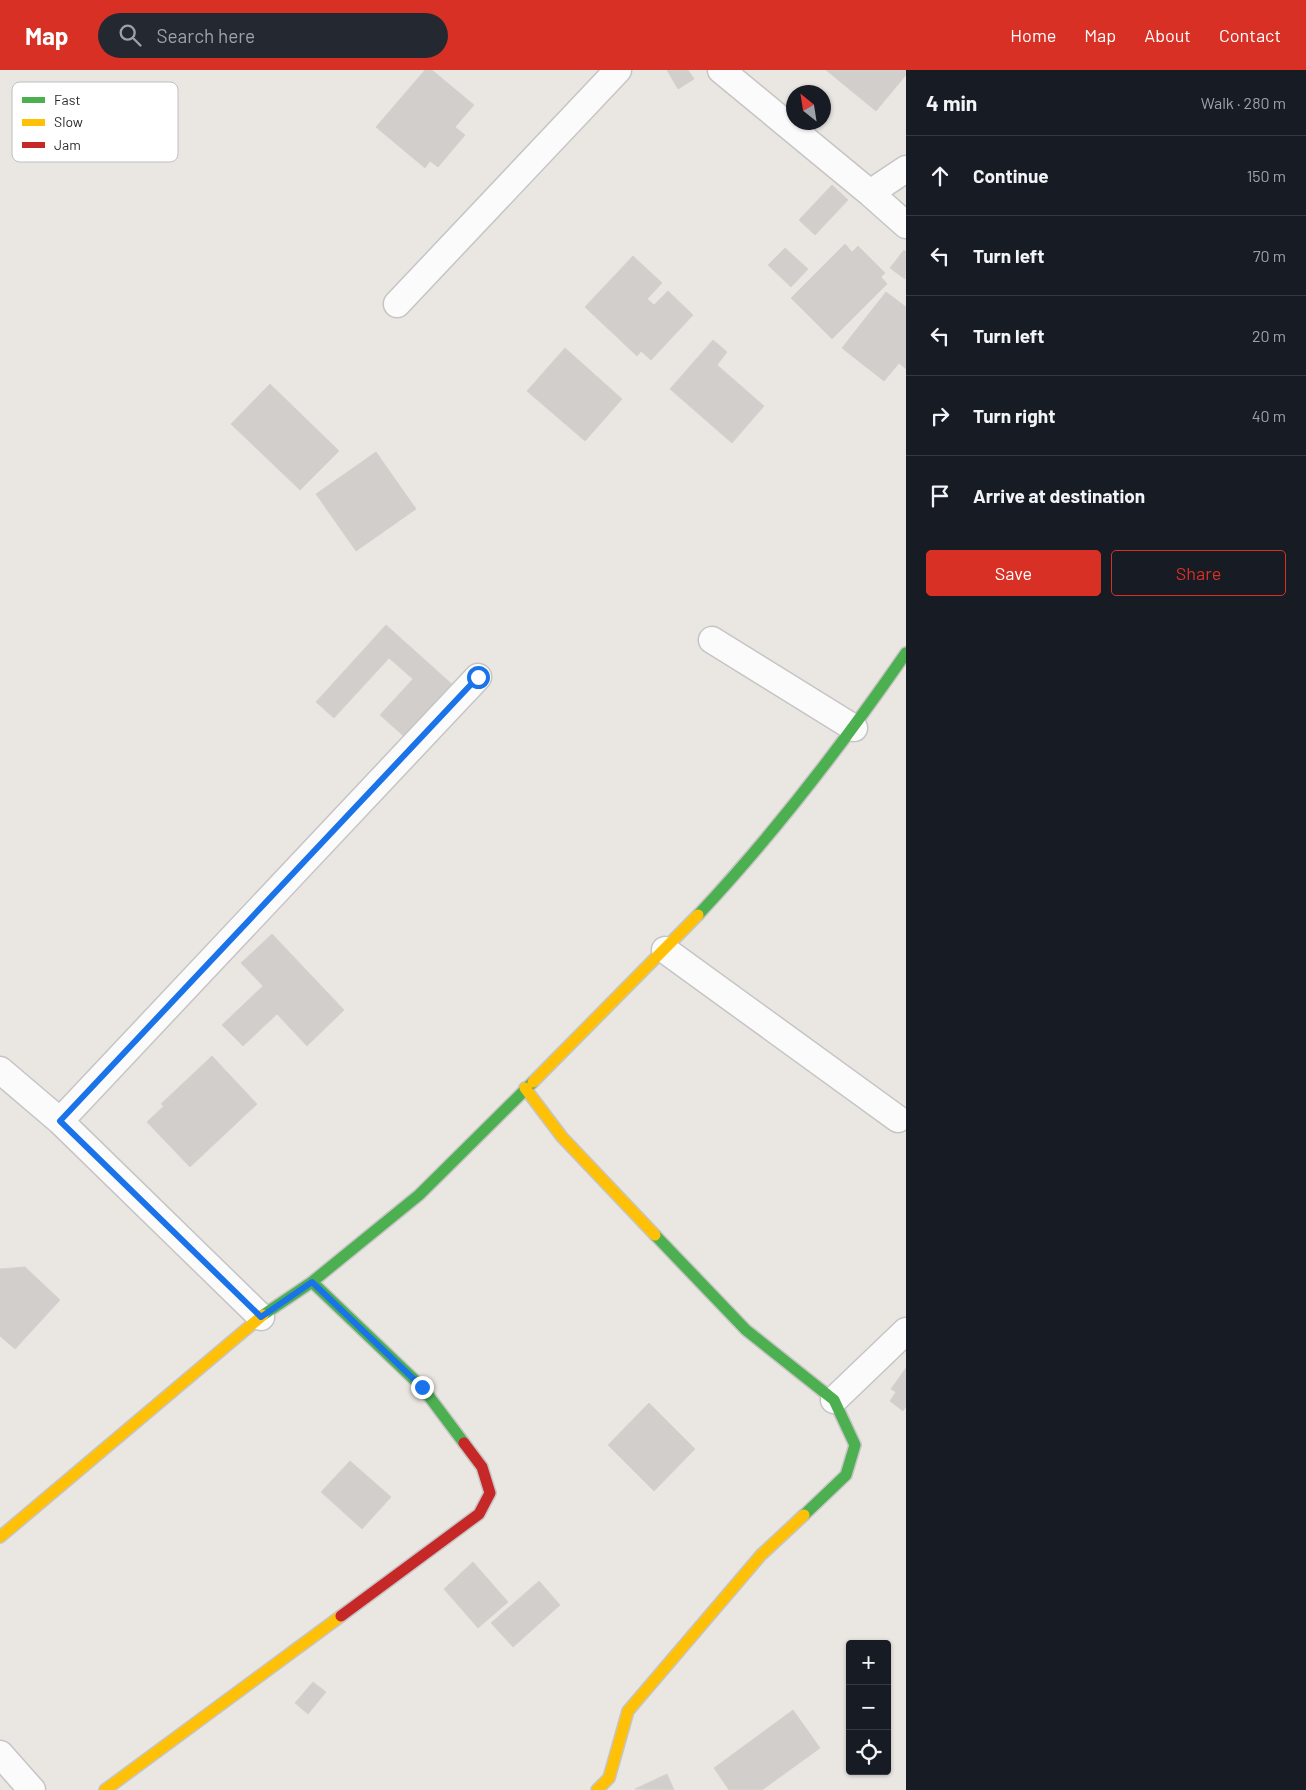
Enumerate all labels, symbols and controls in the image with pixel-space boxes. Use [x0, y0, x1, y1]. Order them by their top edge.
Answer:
search box [98, 13, 448, 58]
text: Map [25, 21, 68, 50]
icon: search [116, 21, 144, 49]
text: Search here [156, 24, 255, 47]
text: Home [1010, 24, 1056, 46]
text: Map [1084, 24, 1116, 46]
text: About [1144, 24, 1191, 46]
text: Contact [1219, 24, 1281, 46]
legend [12, 82, 178, 162]
north arrow [786, 85, 831, 130]
text: 4 min [926, 90, 977, 115]
text: Fast [54, 91, 80, 108]
text: Walk · 280 m [1201, 93, 1286, 112]
text: Slow [54, 113, 83, 130]
text: Jam [54, 136, 81, 153]
icon: ahead [926, 162, 954, 190]
text: Continue [973, 164, 1049, 187]
text: 150 m [1247, 166, 1286, 185]
icon: left [926, 242, 954, 270]
text: Turn left [973, 244, 1044, 267]
text: 70 m [1253, 246, 1286, 265]
icon: left [926, 322, 954, 350]
text: Turn left [973, 324, 1044, 347]
text: 20 m [1252, 326, 1286, 345]
icon: right [926, 402, 954, 430]
text: Turn right [973, 404, 1055, 427]
text: 40 m [1252, 406, 1286, 425]
icon: arrive [926, 482, 954, 510]
text: Arrive at destination [973, 484, 1145, 507]
button: Save [926, 550, 1101, 596]
button: Share [1111, 550, 1286, 596]
route start [467, 666, 490, 689]
route end [411, 1376, 434, 1399]
map controls [846, 1640, 891, 1775]
button: + [846, 1640, 891, 1685]
button: − [846, 1685, 891, 1730]
button: locate [846, 1730, 891, 1775]

